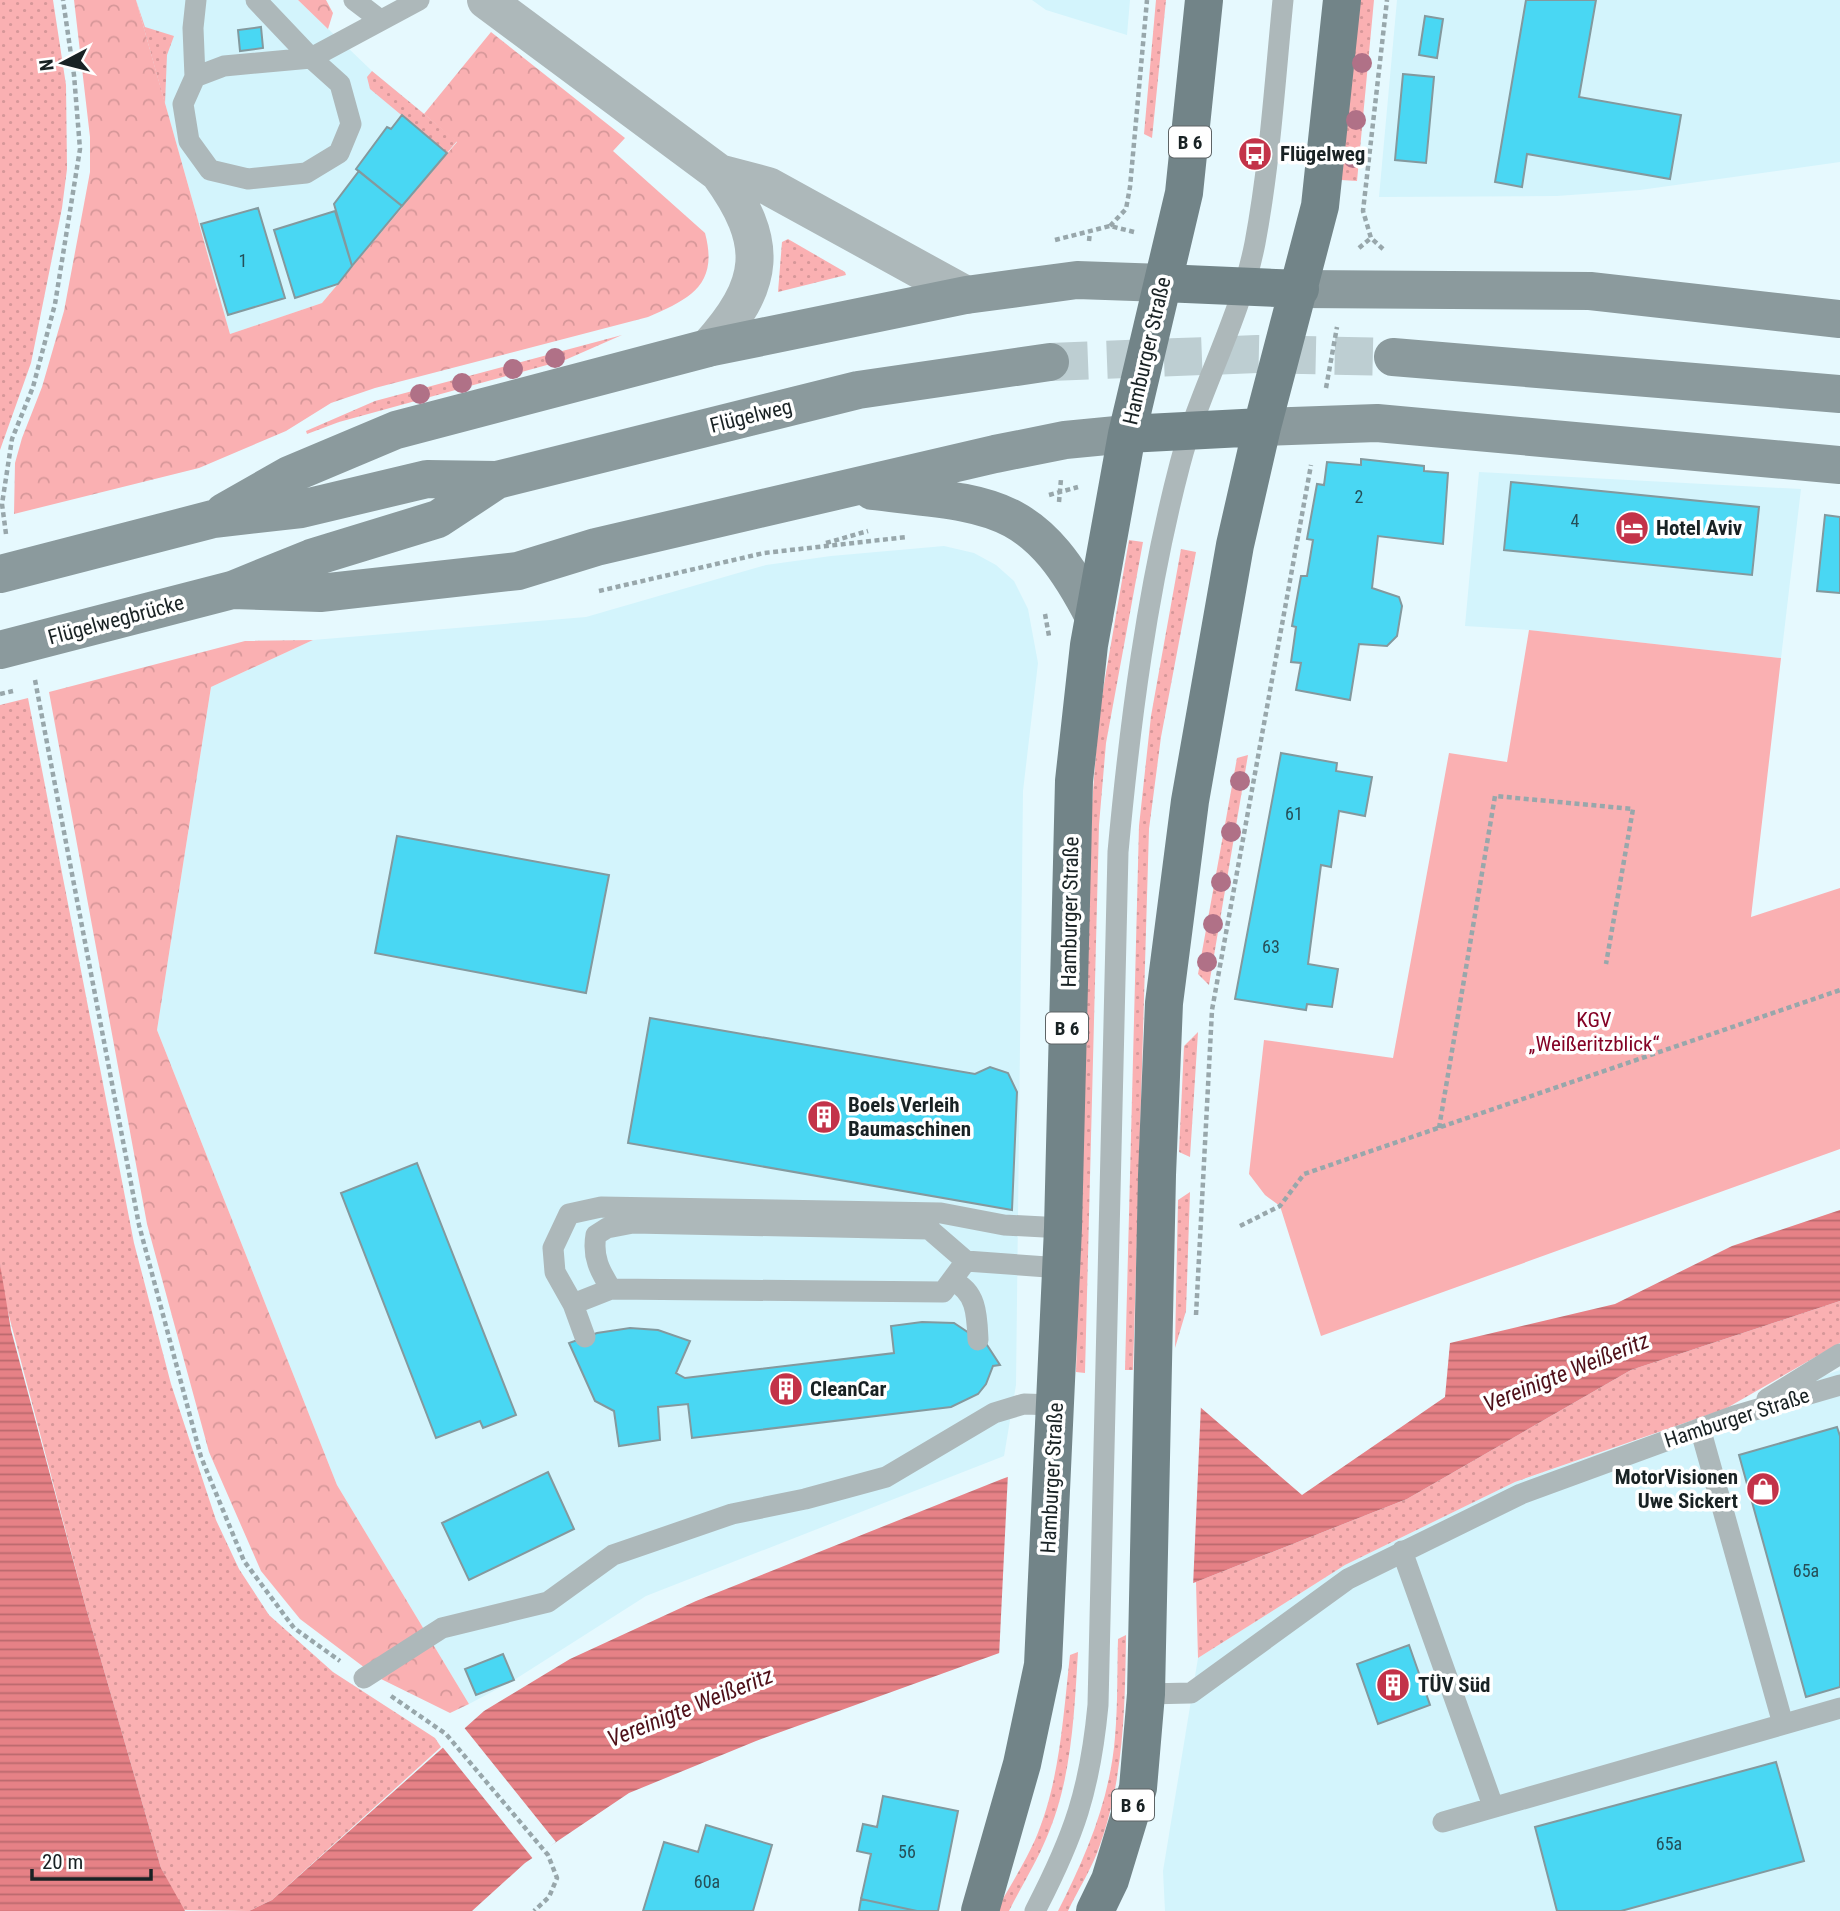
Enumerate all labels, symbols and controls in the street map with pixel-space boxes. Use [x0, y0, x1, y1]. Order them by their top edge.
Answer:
north arrow [28, 28, 98, 98]
text: N [34, 58, 59, 72]
road number: B 6 [1169, 126, 1211, 158]
bus stop icon: Flügelweg [1236, 135, 1274, 173]
place label: Flügelweg [1280, 142, 1365, 166]
house number: 1 [239, 250, 247, 271]
street label: Hamburger Straße [1118, 275, 1176, 427]
street label: Flügelweg [707, 394, 795, 438]
house number: 2 [1355, 486, 1364, 507]
hotel icon: Hotel Aviv [1613, 509, 1651, 547]
house number: 4 [1571, 510, 1580, 531]
place label: Hotel Aviv [1656, 516, 1743, 540]
street label: Flügelwegbrücke [45, 590, 187, 650]
house number: 61 [1285, 803, 1303, 824]
street label: Hamburger Straße [1057, 836, 1083, 988]
house number: 63 [1262, 936, 1280, 957]
park label: KGV „Weißeritzblick“ [1529, 1008, 1659, 1056]
road number: B 6 [1046, 1012, 1088, 1044]
place label: Boels Verleih Baumaschinen [848, 1093, 971, 1141]
building icon: Boels Verleih Baumaschinen [805, 1098, 843, 1136]
water label: Vereinigte Weißeritz [1479, 1327, 1653, 1418]
building icon: CleanCar [767, 1370, 805, 1408]
place label: CleanCar [810, 1377, 886, 1401]
street label: Hamburger Straße [1661, 1383, 1813, 1453]
street label: Hamburger Straße [1036, 1402, 1068, 1554]
place label: MotorVisionen Uwe Sickert [1615, 1465, 1738, 1513]
shop icon: MotorVisionen Uwe Sickert [1744, 1470, 1782, 1508]
house number: 65a [1793, 1560, 1819, 1581]
water label: Vereinigte Weißeritz [603, 1662, 777, 1753]
building icon: TÜV Süd [1374, 1666, 1412, 1704]
place label: TÜV Süd [1418, 1673, 1490, 1697]
road number: B 6 [1112, 1789, 1154, 1820]
house number: 65a [1656, 1833, 1682, 1854]
scale bar [32, 1838, 150, 1882]
house number: 56 [898, 1841, 916, 1862]
text: 20 m [42, 1850, 83, 1874]
house number: 60a [694, 1871, 720, 1892]

